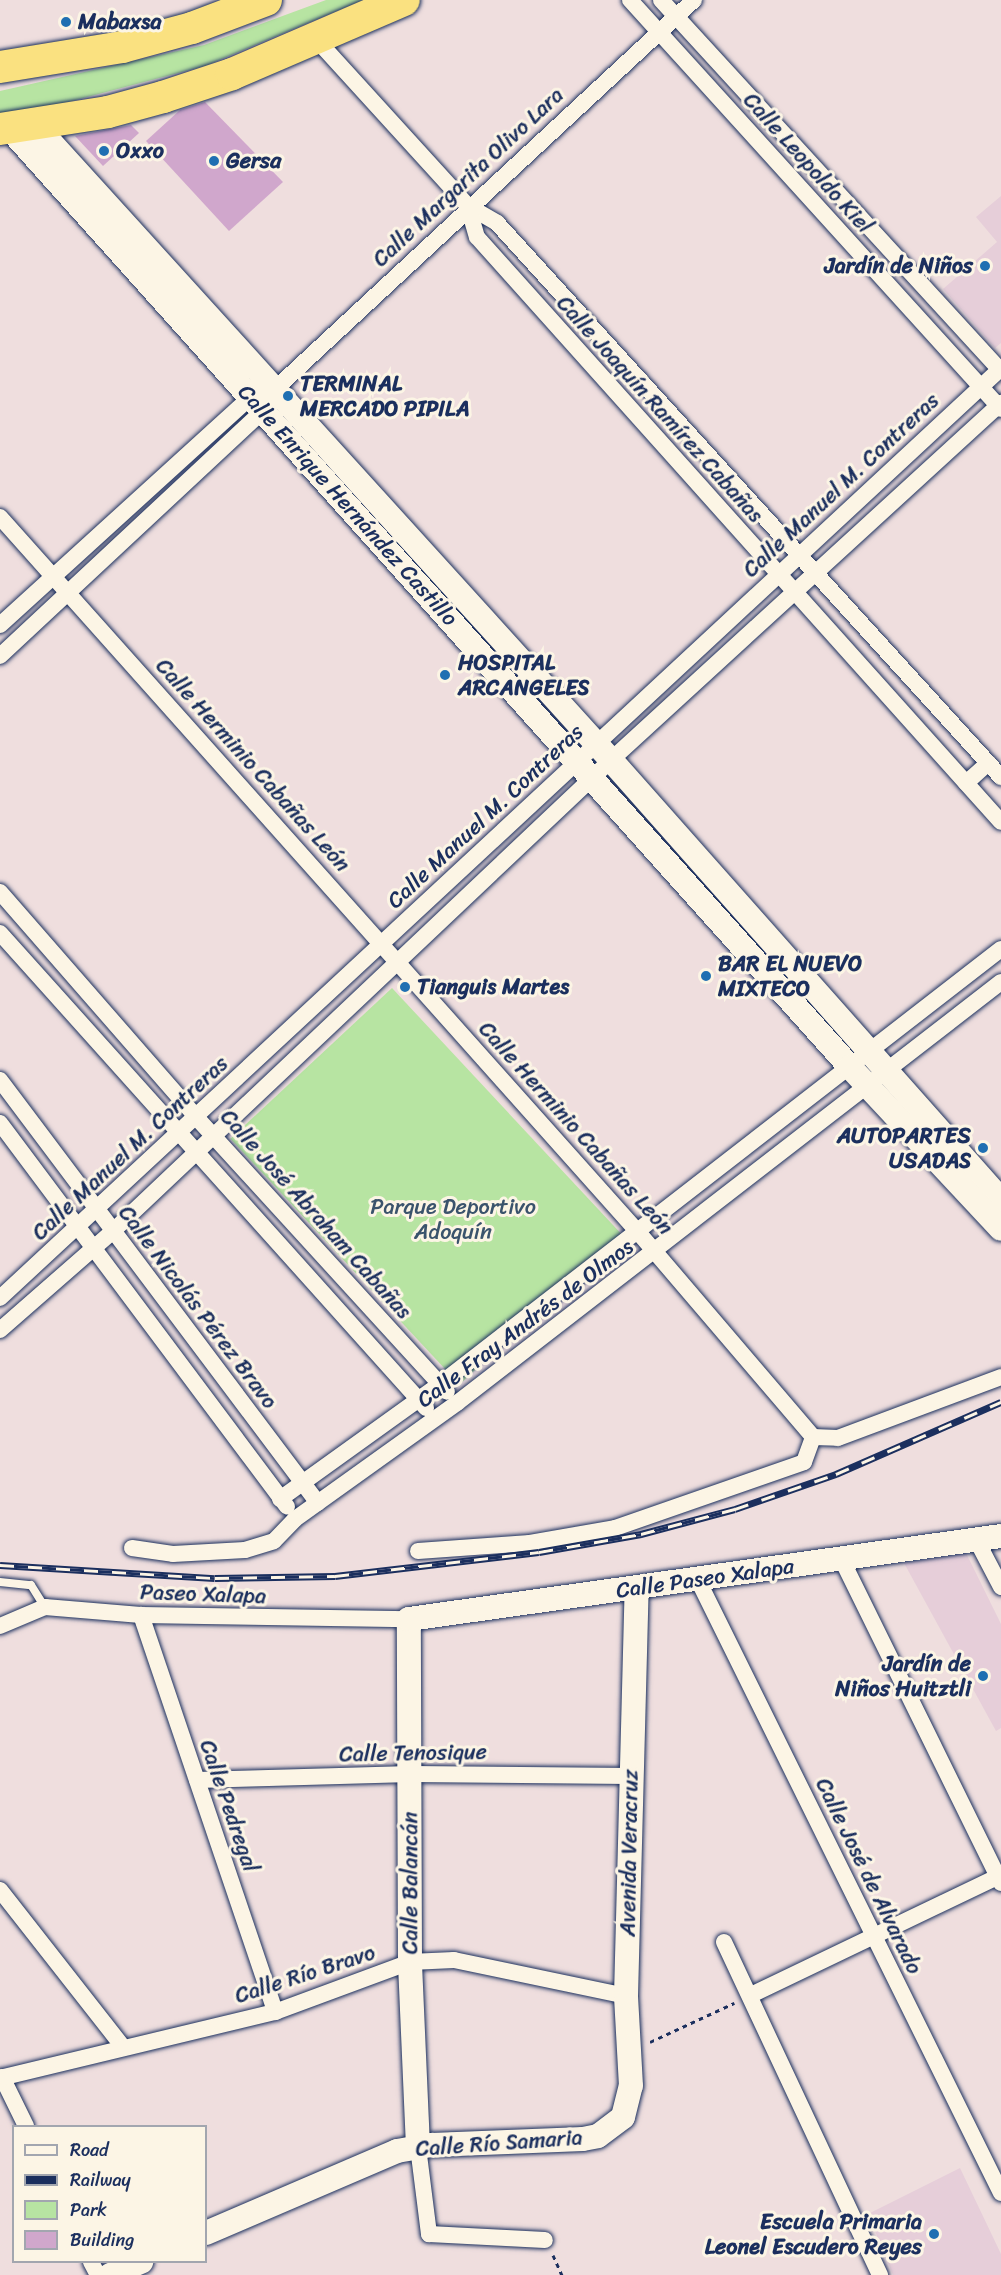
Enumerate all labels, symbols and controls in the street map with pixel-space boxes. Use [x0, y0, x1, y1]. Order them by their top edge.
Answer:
place label: Mabaxsa [78, 9, 161, 35]
marker: Mabaxsa [59, 15, 73, 29]
street label: Calle Margarita Olivo Lara [367, 82, 569, 272]
street label: Calle Leopoldo Kiel [738, 87, 878, 239]
place label: Oxxo [116, 138, 164, 164]
marker: Oxxo [97, 144, 111, 158]
place label: Gersa [226, 148, 281, 174]
marker: Gersa [207, 154, 221, 168]
place label: Jardín de Niños [824, 253, 973, 279]
marker: Jardín de Niños [978, 259, 992, 273]
street label: Calle Joaquín Ramírez Cabañas [551, 290, 769, 528]
place label: TERMINAL MERCADO PIPILA [300, 370, 470, 422]
street label: Calle Enrique Hernández Castillo [232, 379, 464, 631]
street label: Calle Manuel M. Contreras [738, 388, 944, 582]
marker: TERMINAL MERCADO PIPILA [281, 389, 295, 403]
place label: HOSPITAL ARCANGELES [458, 649, 589, 700]
street label: Calle Herminio Cabañas León [150, 652, 356, 878]
marker: HOSPITAL ARCANGELES [436, 666, 454, 684]
street label: Calle Manuel M. Contreras [382, 719, 588, 913]
place label: BAR EL NUEVO MIXTECO [718, 950, 863, 1002]
marker: BAR EL NUEVO MIXTECO [699, 969, 713, 983]
place label: Tianguis Martes [417, 974, 570, 1000]
marker: Tianguis Martes [398, 980, 412, 994]
street label: Calle Herminio Cabañas León [473, 1015, 679, 1241]
street label: Calle Manuel M. Contreras [27, 1051, 233, 1245]
street label: Calle José Abraham Cabañas [214, 1103, 418, 1325]
place label: AUTOPARTES USADAS [837, 1122, 971, 1174]
marker: AUTOPARTES USADAS [976, 1141, 990, 1155]
park label: Parque Deportivo Adoquín [371, 1193, 535, 1244]
street label: Calle Nicolás Pérez Bravo [113, 1201, 283, 1413]
street label: Calle Fray Andrés de Olmos [412, 1233, 638, 1413]
street label: Calle Paseo Xalapa [614, 1552, 796, 1604]
street label: Paseo Xalapa [139, 1579, 267, 1609]
place label: Jardín de Niños Huitztli [836, 1650, 971, 1702]
marker: Jardín de Niños Huitztli [976, 1669, 990, 1683]
street label: Calle Pedregal [194, 1736, 264, 1876]
street label: Calle Tenosique [338, 1739, 488, 1767]
street label: Avenida Veracruz [614, 1769, 644, 1937]
street label: Calle José de Alvarado [810, 1773, 928, 1979]
street label: Calle Balancán [397, 1812, 423, 1954]
street label: Calle Río Bravo [231, 1939, 379, 2009]
street label: Calle Río Samaria [413, 2124, 585, 2162]
legend [12, 2125, 207, 2263]
text: Road [70, 2134, 109, 2166]
text: Railway [70, 2164, 131, 2196]
text: Park [70, 2194, 107, 2226]
place label: Escuela Primaria Leonel Escudero Reyes [704, 2208, 922, 2260]
text: Building [70, 2224, 134, 2256]
marker: Escuela Primaria Leonel Escudero Reyes [927, 2227, 941, 2241]

